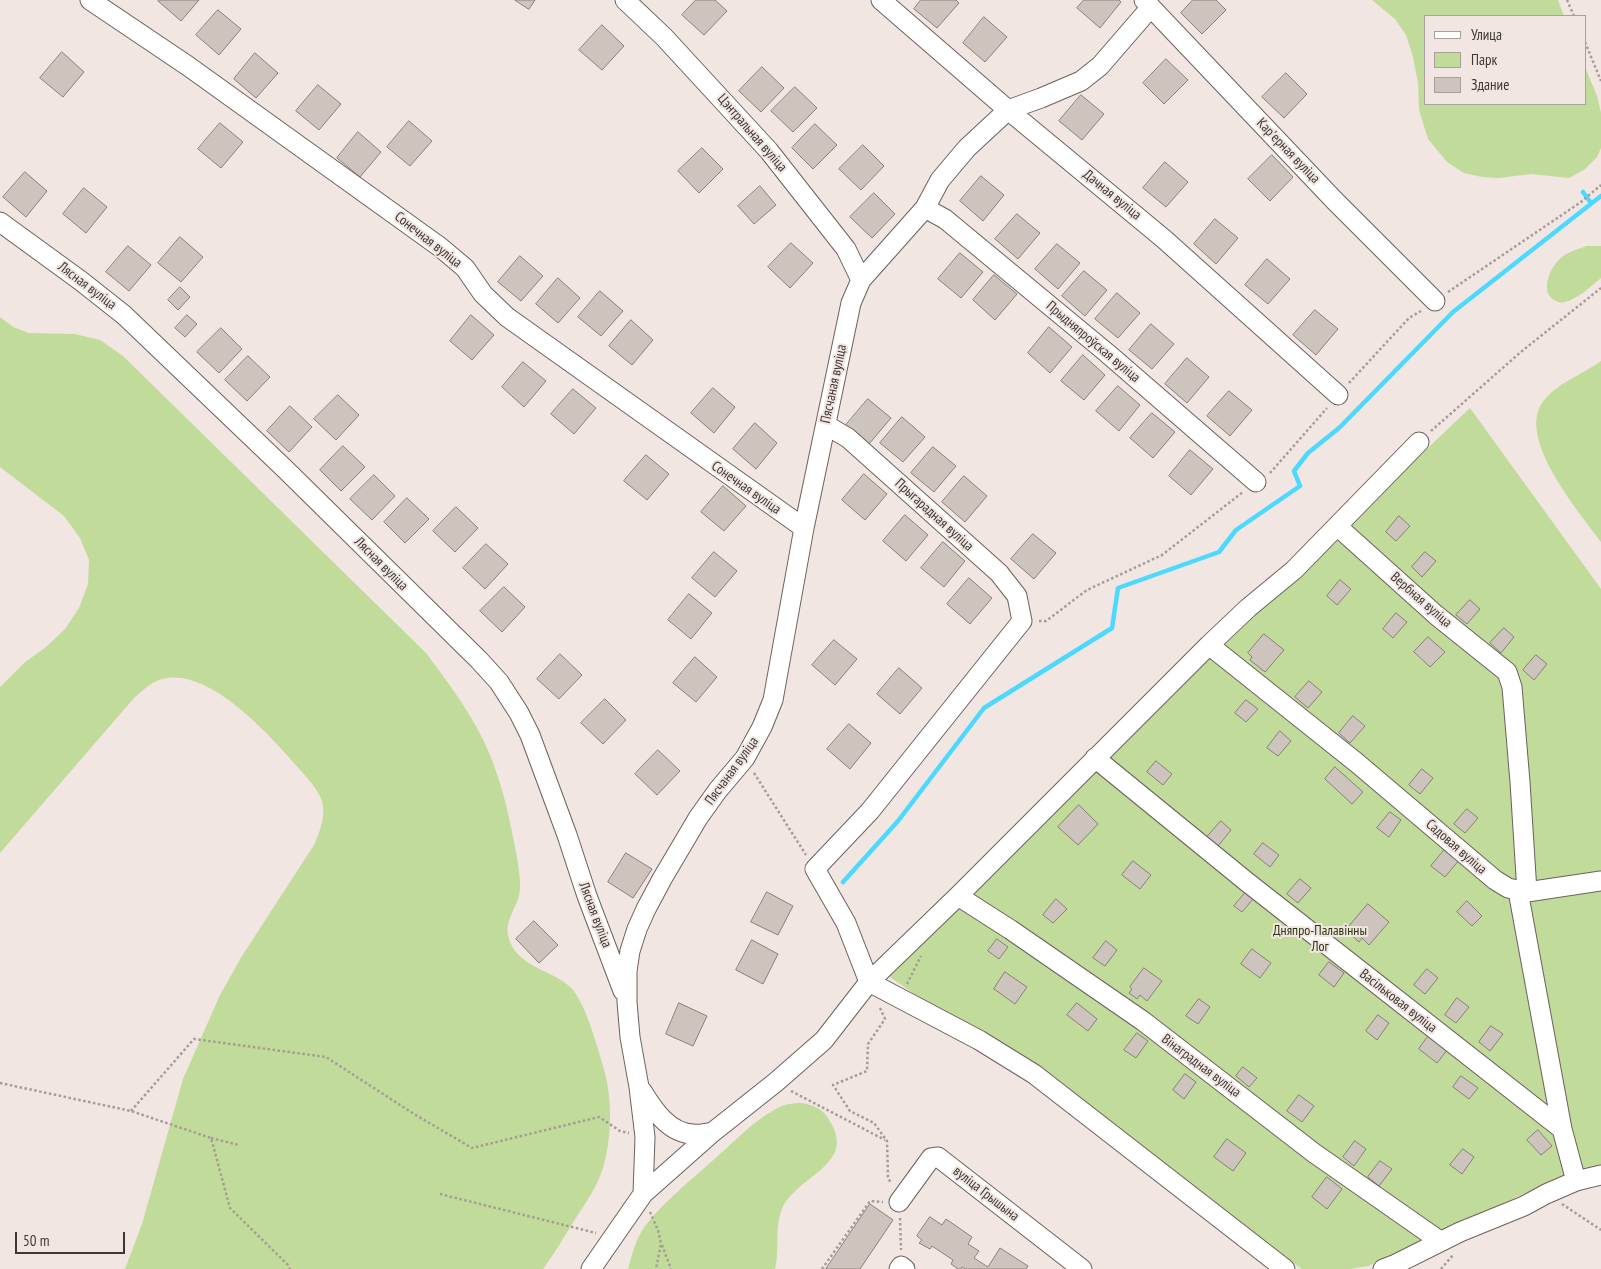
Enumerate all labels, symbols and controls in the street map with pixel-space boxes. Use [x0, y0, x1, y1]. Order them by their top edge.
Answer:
legend [1424, 15, 1586, 105]
text: Улица [1471, 25, 1502, 44]
text: Парк [1471, 50, 1497, 69]
text: Здание [1471, 75, 1509, 94]
street label: Цэнтральная вуліца [714, 91, 790, 175]
street label: Карʼерная вуліца [1253, 115, 1323, 187]
street label: Дачная вуліца [1079, 166, 1145, 224]
street label: Сонечная вуліца [391, 209, 465, 271]
street label: Лясная вуліца [54, 259, 120, 313]
street label: Прыдняпроўская вуліца [1043, 298, 1143, 386]
street label: Пясчаная вуліца [817, 343, 851, 425]
street label: Сонечная вуліца [708, 458, 784, 518]
street label: Прыгарадная вуліца [891, 475, 977, 555]
street label: Лясная вуліца [351, 534, 411, 594]
street label: Вербная вуліца [1387, 569, 1455, 631]
street label: Пясчаная вуліца [702, 734, 762, 808]
street label: Садовая вуліца [1422, 816, 1490, 878]
street label: Лясная вуліца [575, 880, 615, 950]
park label: Дняпро-Палавінны Лог [1273, 923, 1367, 956]
street label: Васільковая вуліца [1356, 966, 1440, 1036]
street label: Вінаградная вуліца [1158, 1031, 1244, 1101]
street label: вуліца Грышына [950, 1163, 1022, 1225]
scale bar [18, 1222, 128, 1254]
text: 50 m [23, 1231, 49, 1250]

